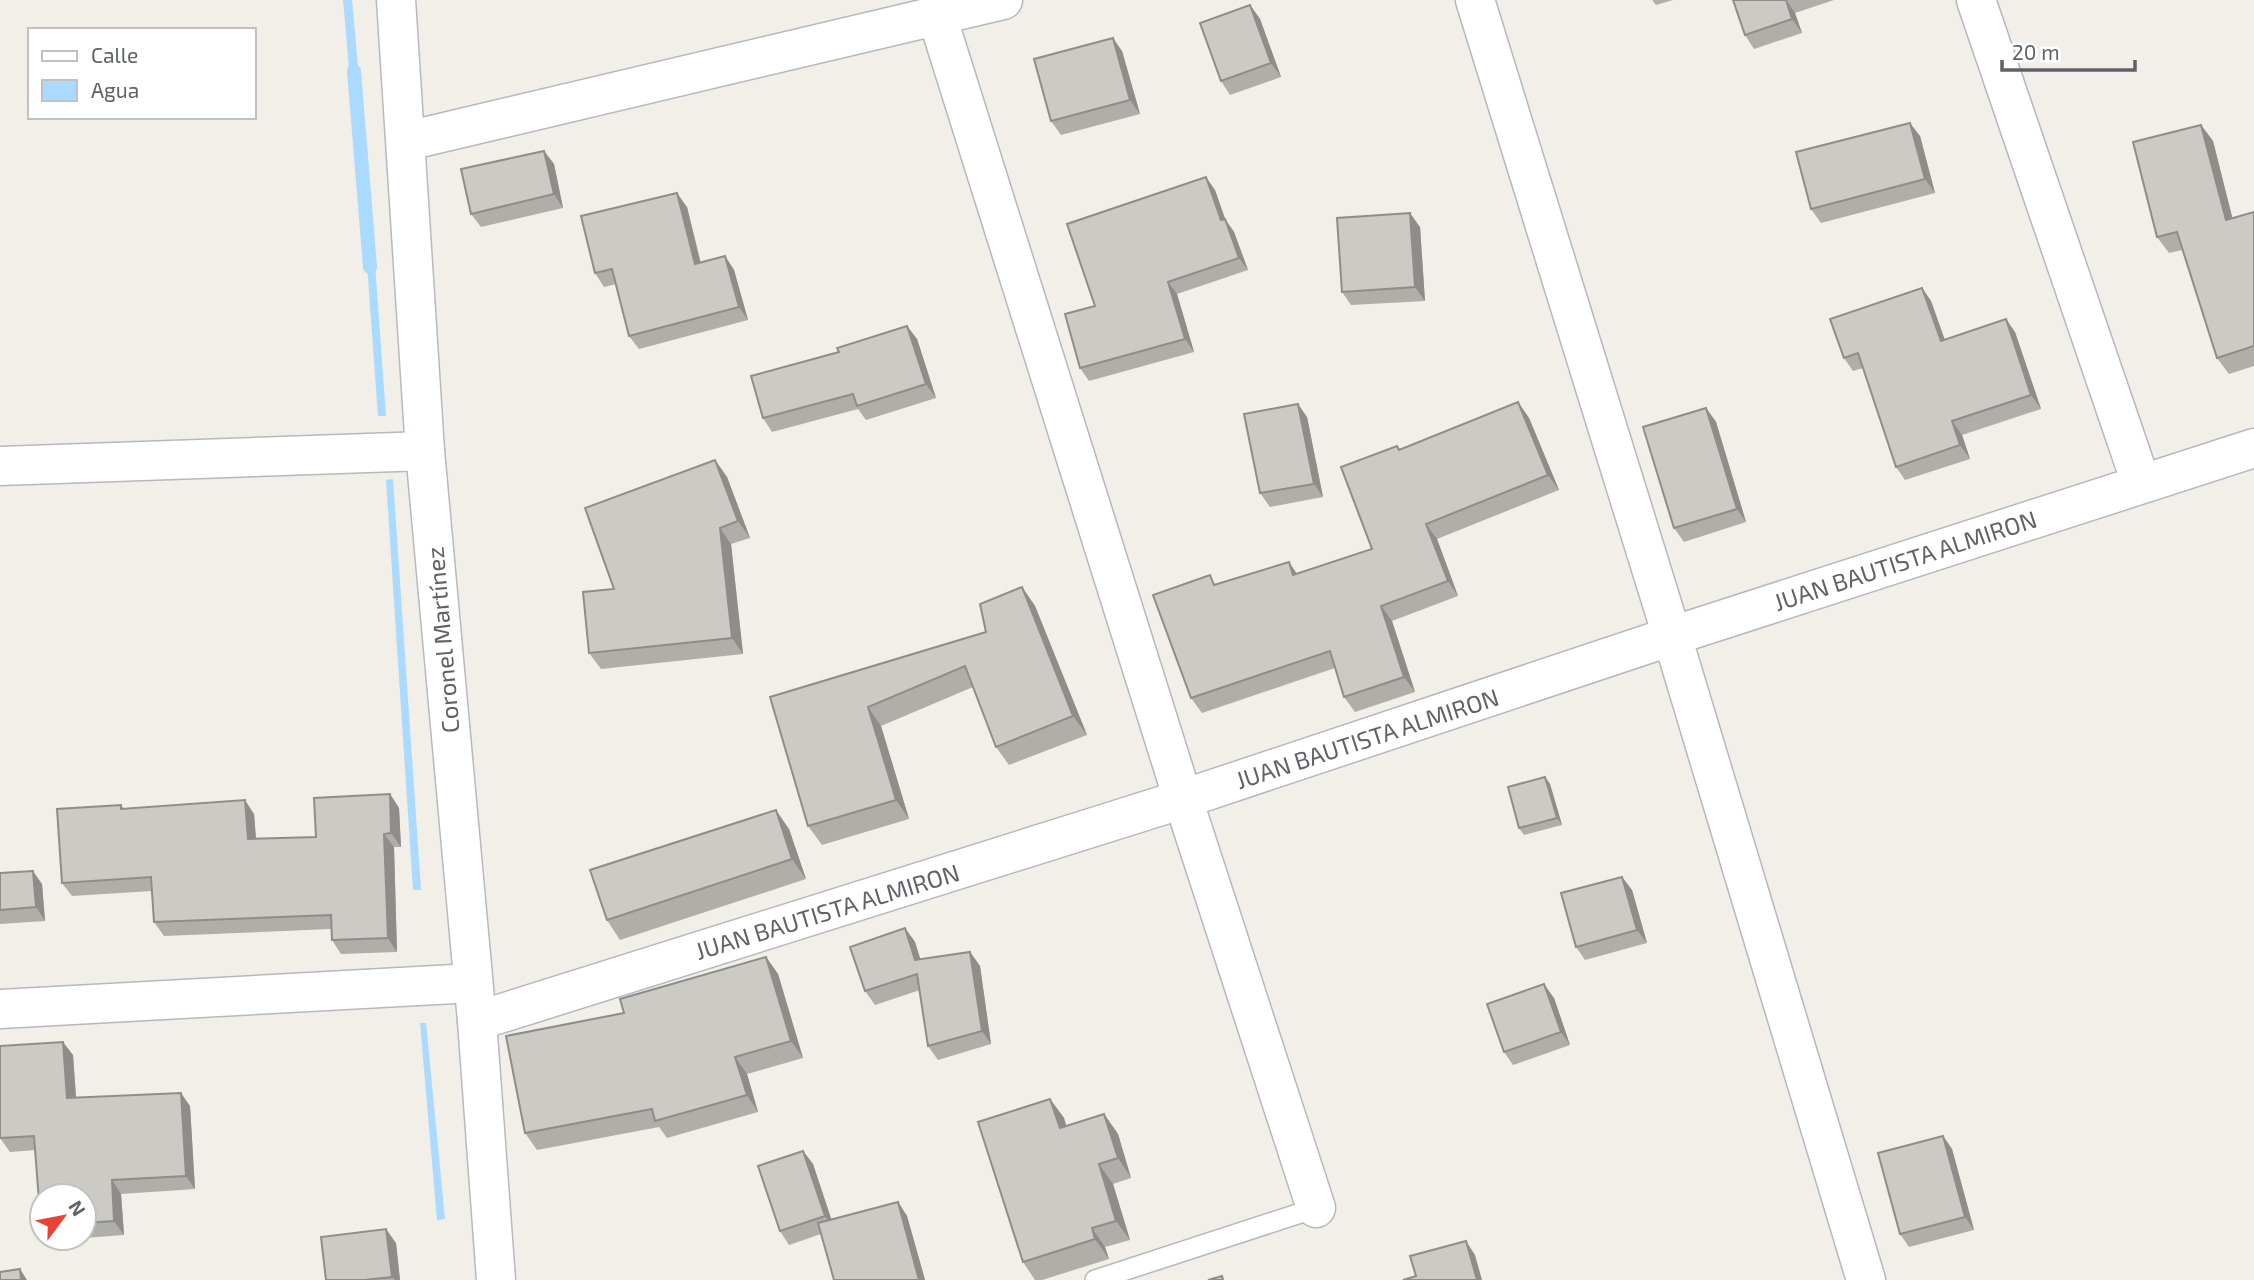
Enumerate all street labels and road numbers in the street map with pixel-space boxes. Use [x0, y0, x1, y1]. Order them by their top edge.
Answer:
street label: JUAN BAUTISTA ALMIRON [1770, 504, 2040, 616]
street label: Coronel Martínez [419, 546, 465, 734]
street label: JUAN BAUTISTA ALMIRON [1232, 682, 1502, 794]
street label: JUAN BAUTISTA ALMIRON [691, 857, 963, 965]

